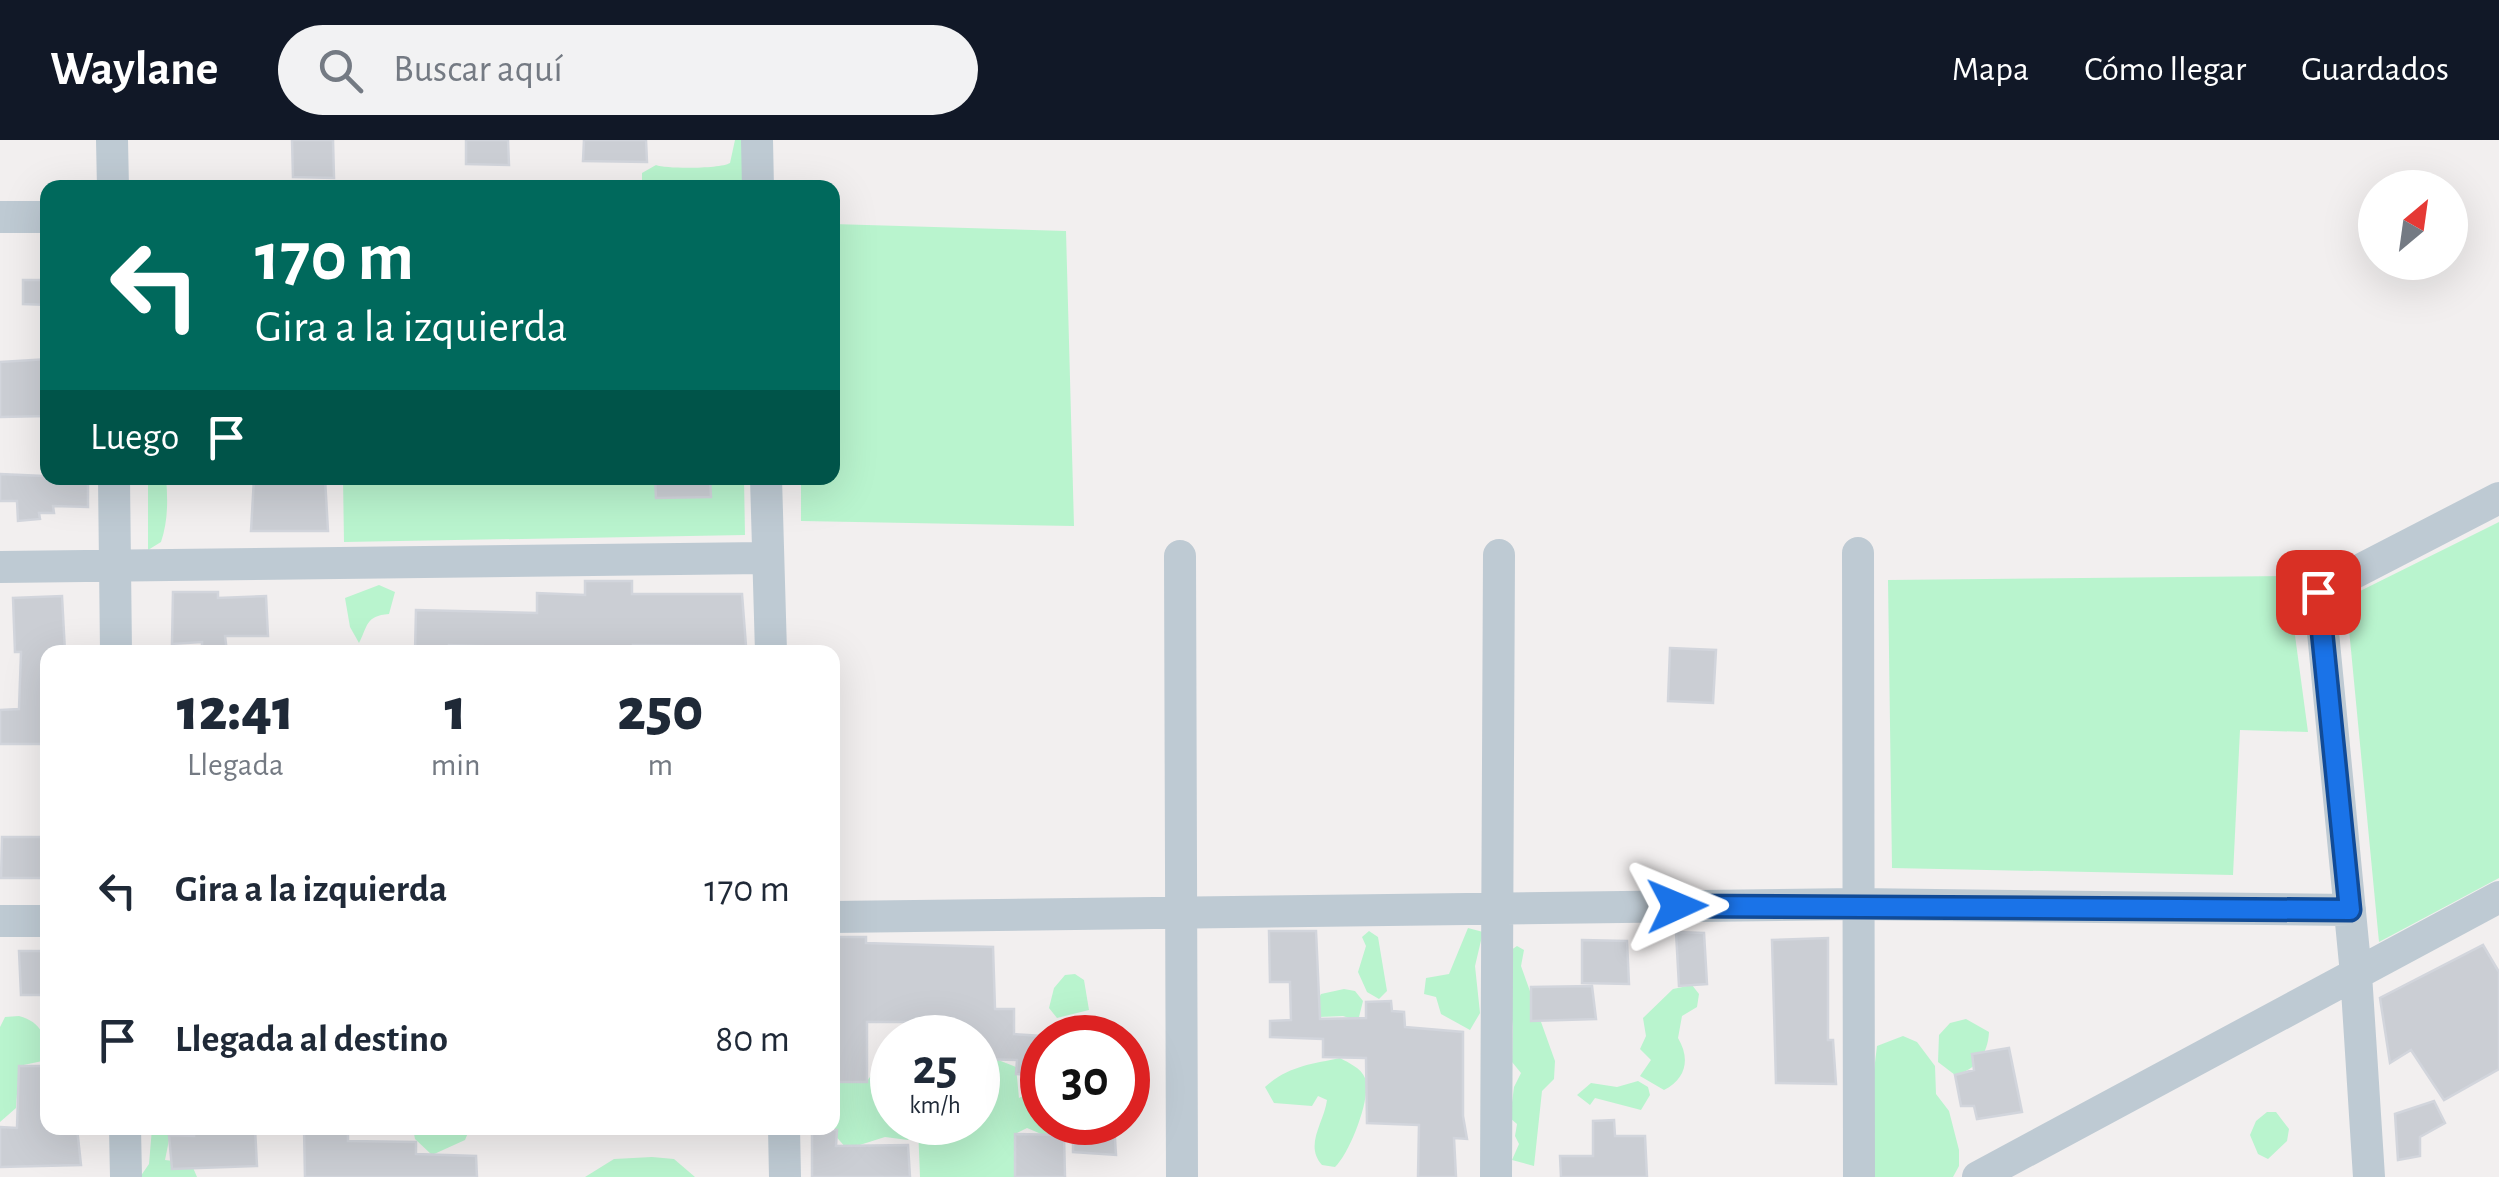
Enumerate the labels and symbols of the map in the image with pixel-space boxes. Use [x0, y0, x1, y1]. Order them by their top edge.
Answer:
north arrow [2358, 170, 2468, 280]
pin [2276, 550, 2361, 635]
position arrow [1625, 854, 1729, 958]
speed limit sign: 30 [1020, 1015, 1150, 1145]

